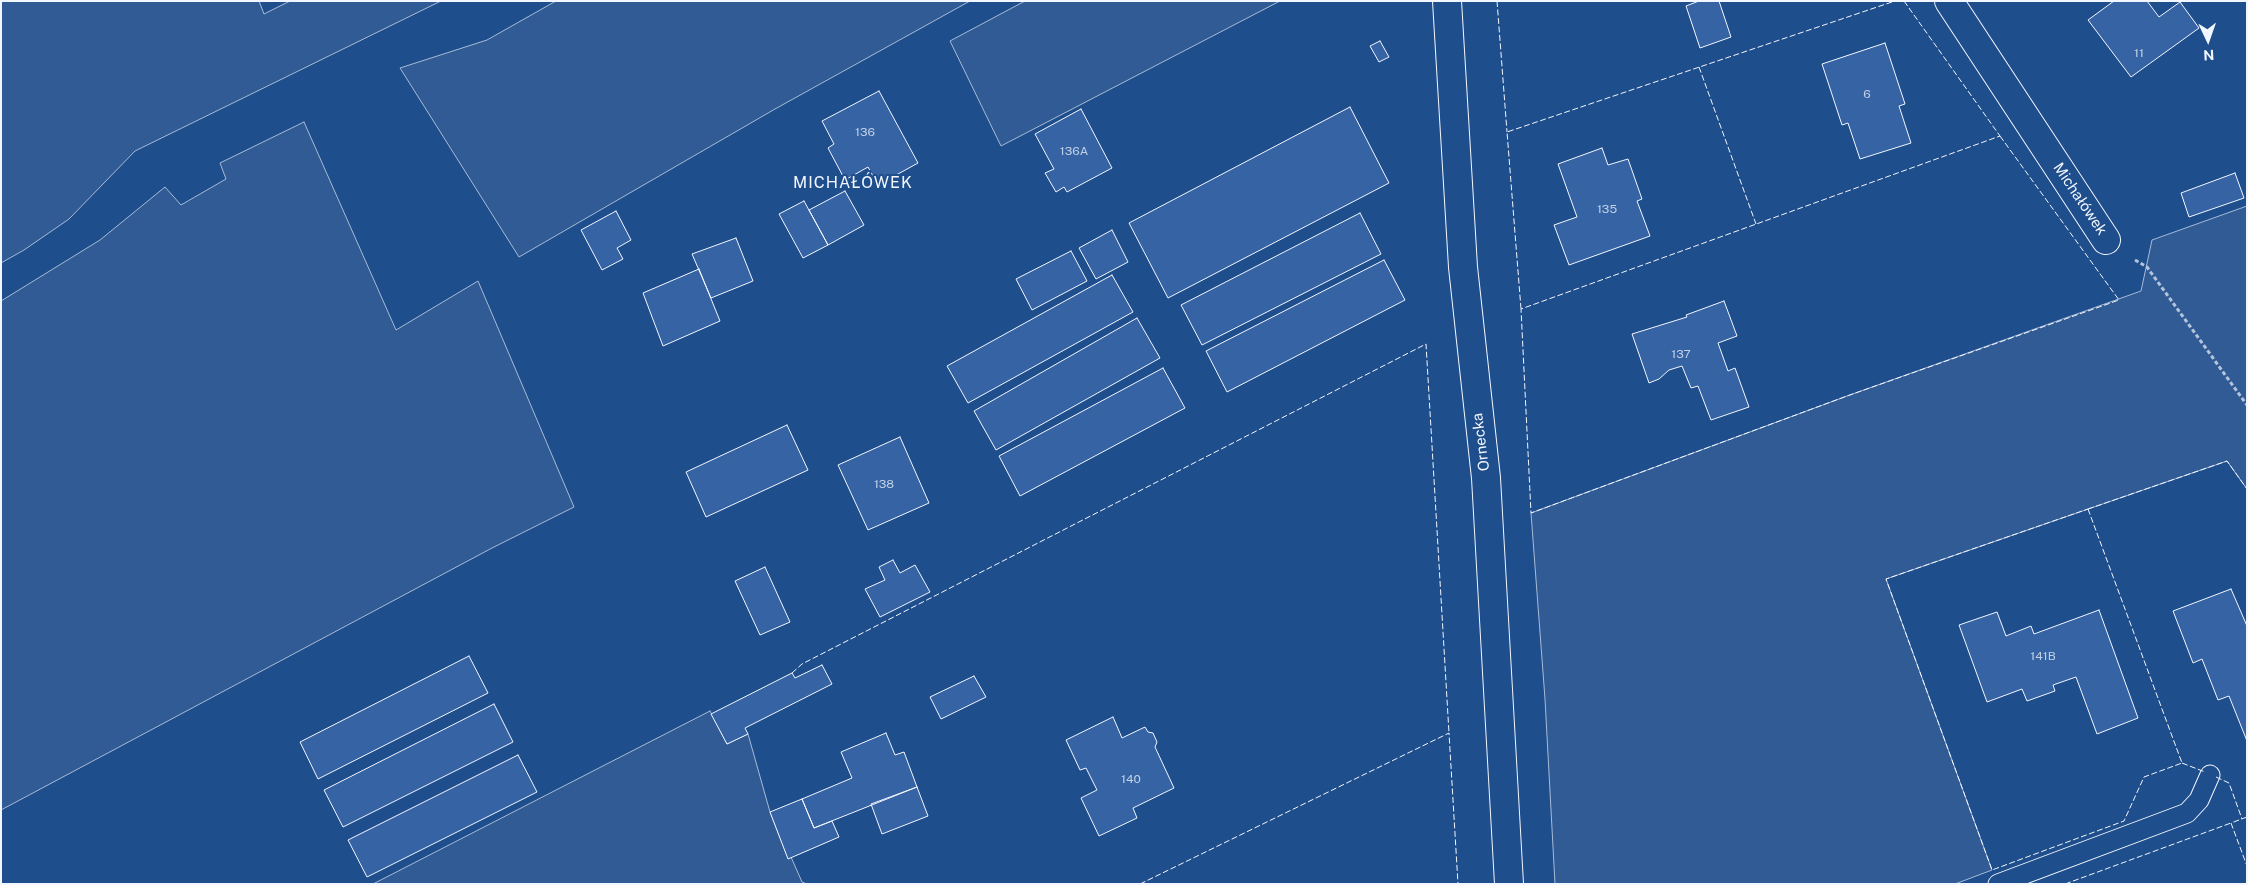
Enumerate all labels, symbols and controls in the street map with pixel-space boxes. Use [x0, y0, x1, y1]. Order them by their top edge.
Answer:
north arrow [2183, 15, 2233, 65]
house number: 11 [2134, 46, 2144, 60]
text: N [2203, 47, 2215, 63]
house number: 6 [1863, 87, 1871, 101]
house number: 136 [855, 125, 875, 139]
house number: 136A [1060, 144, 1088, 158]
street label: Michałówek [2049, 159, 2111, 239]
district label: MICHAŁÓWEK [792, 173, 914, 193]
house number: 135 [1597, 202, 1617, 216]
house number: 137 [1671, 347, 1691, 361]
street label: Ornecka [1469, 412, 1493, 472]
house number: 138 [874, 477, 894, 491]
house number: 141B [2030, 649, 2056, 663]
house number: 140 [1121, 772, 1141, 786]

